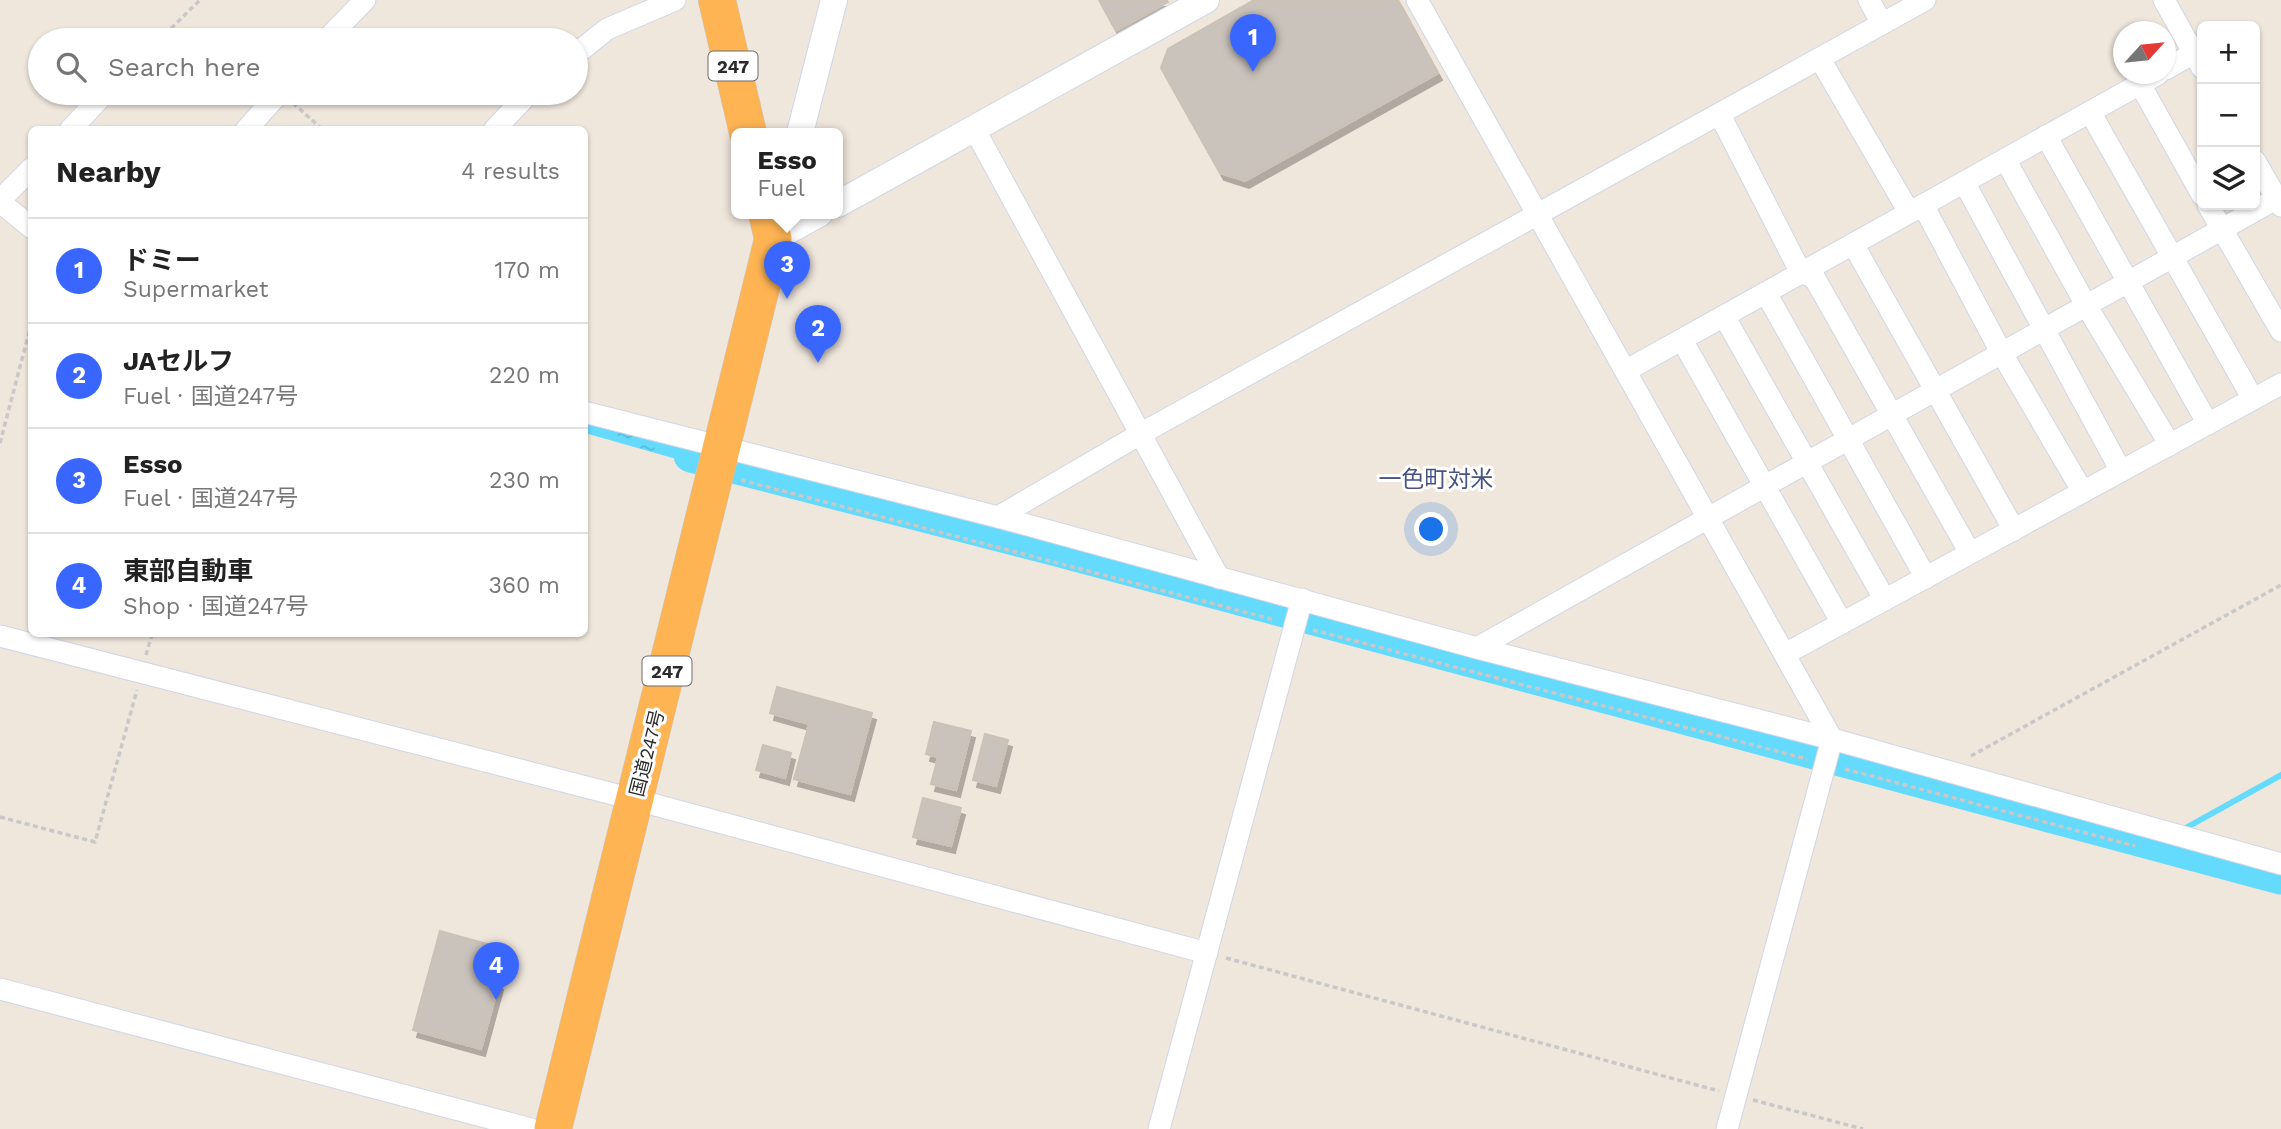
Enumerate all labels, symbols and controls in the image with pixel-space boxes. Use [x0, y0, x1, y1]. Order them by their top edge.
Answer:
pin: 1 [1230, 14, 1276, 72]
north arrow [2113, 21, 2176, 84]
map controls [2197, 21, 2260, 210]
button: + [2197, 21, 2260, 84]
search box [28, 28, 588, 105]
icon: search [52, 48, 90, 86]
text: Search here [108, 52, 260, 82]
road number: 247 [708, 52, 758, 80]
button: − [2197, 84, 2260, 147]
popup [731, 128, 843, 219]
text: Esso [757, 145, 817, 175]
button: layers [2197, 147, 2260, 210]
text: Nearby [56, 154, 161, 189]
text: 4 results [461, 158, 560, 185]
text: Fuel [757, 175, 805, 202]
pin: 3 [764, 241, 810, 299]
text: ドミー [123, 245, 201, 275]
text: 1 [74, 257, 84, 284]
text: 170 m [495, 257, 560, 284]
text: Supermarket [123, 276, 268, 303]
pin: 2 [795, 305, 841, 363]
text: JAセルフ [123, 346, 234, 376]
text: 2 [72, 362, 86, 389]
text: 220 m [489, 362, 560, 389]
text: Fuel · 国道247号 [123, 383, 298, 410]
text: Esso [123, 449, 183, 479]
district label: 一色町対米 [1379, 466, 1494, 493]
text: 3 [72, 467, 86, 494]
text: 230 m [489, 467, 560, 494]
text: Fuel · 国道247号 [123, 485, 298, 512]
your location [1414, 512, 1448, 546]
text: 東部自動車 [123, 556, 253, 586]
text: 4 [72, 572, 86, 599]
text: 360 m [489, 572, 560, 599]
text: Shop · 国道247号 [123, 593, 309, 620]
road number: 247 [642, 656, 692, 686]
street label: 国道247号 [625, 707, 669, 799]
pin: 4 [473, 942, 519, 1000]

